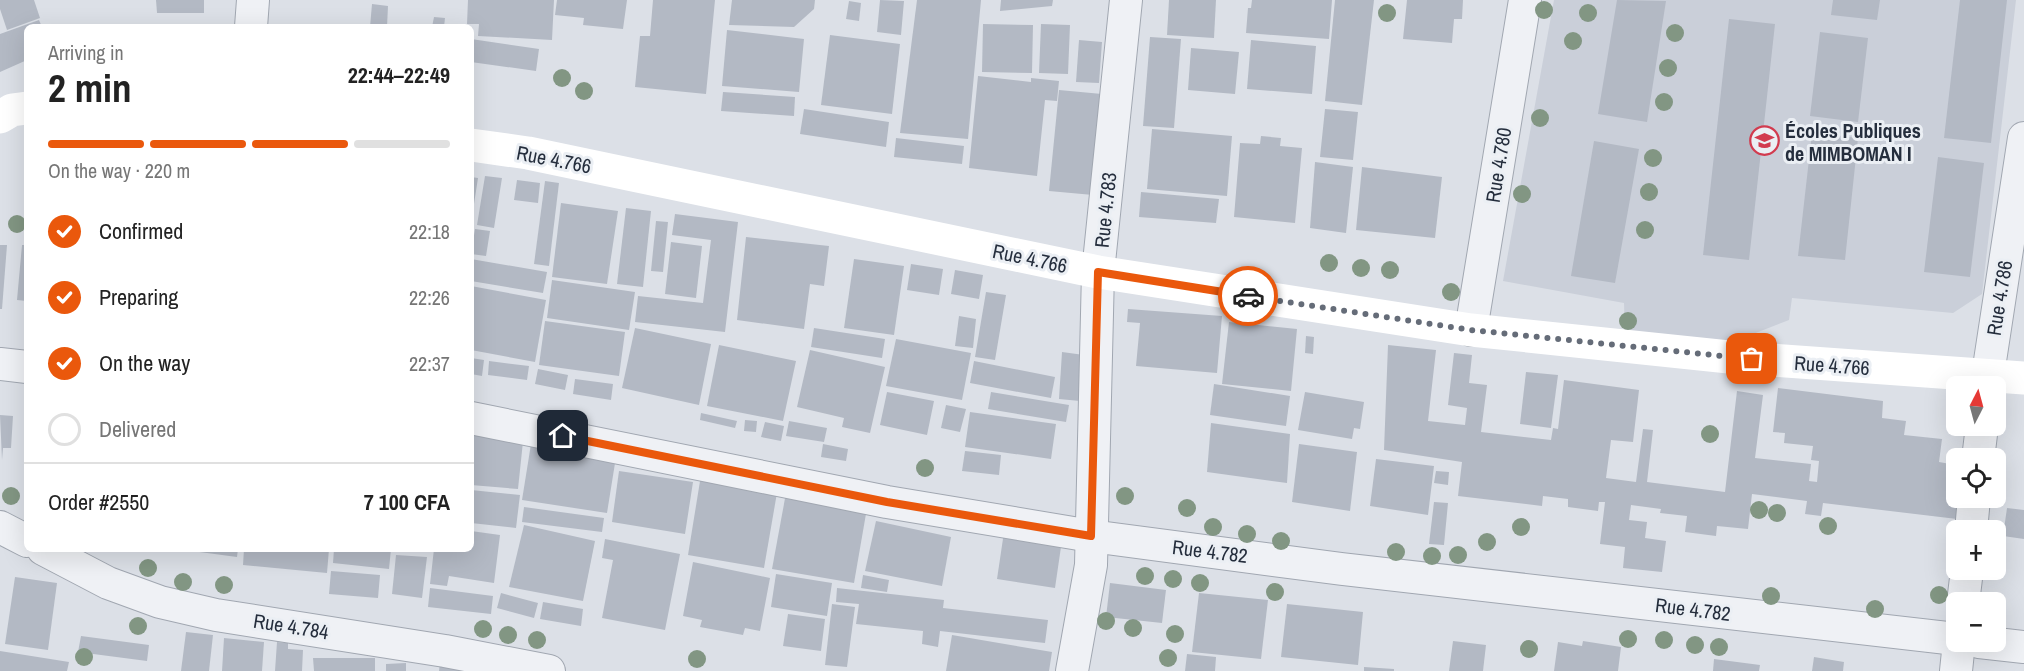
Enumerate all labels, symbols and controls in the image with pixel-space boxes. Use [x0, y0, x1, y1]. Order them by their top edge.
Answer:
text: Arriving in [48, 39, 124, 66]
text: 22:44–22:49 [348, 60, 450, 90]
text: 2 min [48, 62, 132, 114]
place label: Écoles Publiques de MIMBOMAN I [1785, 117, 1921, 167]
school or university icon: Écoles Publiques de MIMBOMAN I [1748, 125, 1780, 157]
street label: Rue 4.780 [1479, 126, 1517, 204]
street label: Rue 4.766 [514, 139, 594, 179]
text: On the way · 220 m [48, 157, 190, 184]
street label: Rue 4.783 [1088, 171, 1122, 249]
icon: check [48, 215, 81, 248]
text: Confirmed [99, 216, 183, 246]
text: 22:18 [409, 218, 450, 245]
street label: Rue 4.766 [990, 237, 1070, 279]
street label: Rue 4.786 [1980, 259, 2018, 337]
courier [1218, 266, 1278, 326]
icon: car [1232, 280, 1265, 313]
icon: check [48, 281, 81, 314]
text: Preparing [99, 282, 178, 312]
text: 22:26 [409, 284, 450, 311]
pin [1726, 333, 1777, 384]
icon: bag [1735, 342, 1768, 375]
icon: check [48, 347, 81, 380]
text: On the way [99, 348, 190, 378]
street label: Rue 4.766 [1793, 349, 1871, 381]
text: 22:37 [409, 350, 450, 377]
north arrow [1946, 376, 2006, 436]
map controls [1946, 376, 2006, 652]
pin [537, 410, 588, 461]
text: Delivered [99, 414, 176, 444]
icon: home [546, 419, 579, 452]
button: locate [1946, 448, 2006, 508]
text: Order #2550 [48, 487, 149, 517]
text: 7 100 CFA [364, 487, 450, 517]
button: + [1946, 520, 2006, 580]
street label: Rue 4.782 [1171, 533, 1249, 569]
street label: Rue 4.782 [1654, 591, 1732, 627]
button: − [1946, 592, 2006, 652]
street label: Rue 4.784 [252, 607, 330, 645]

